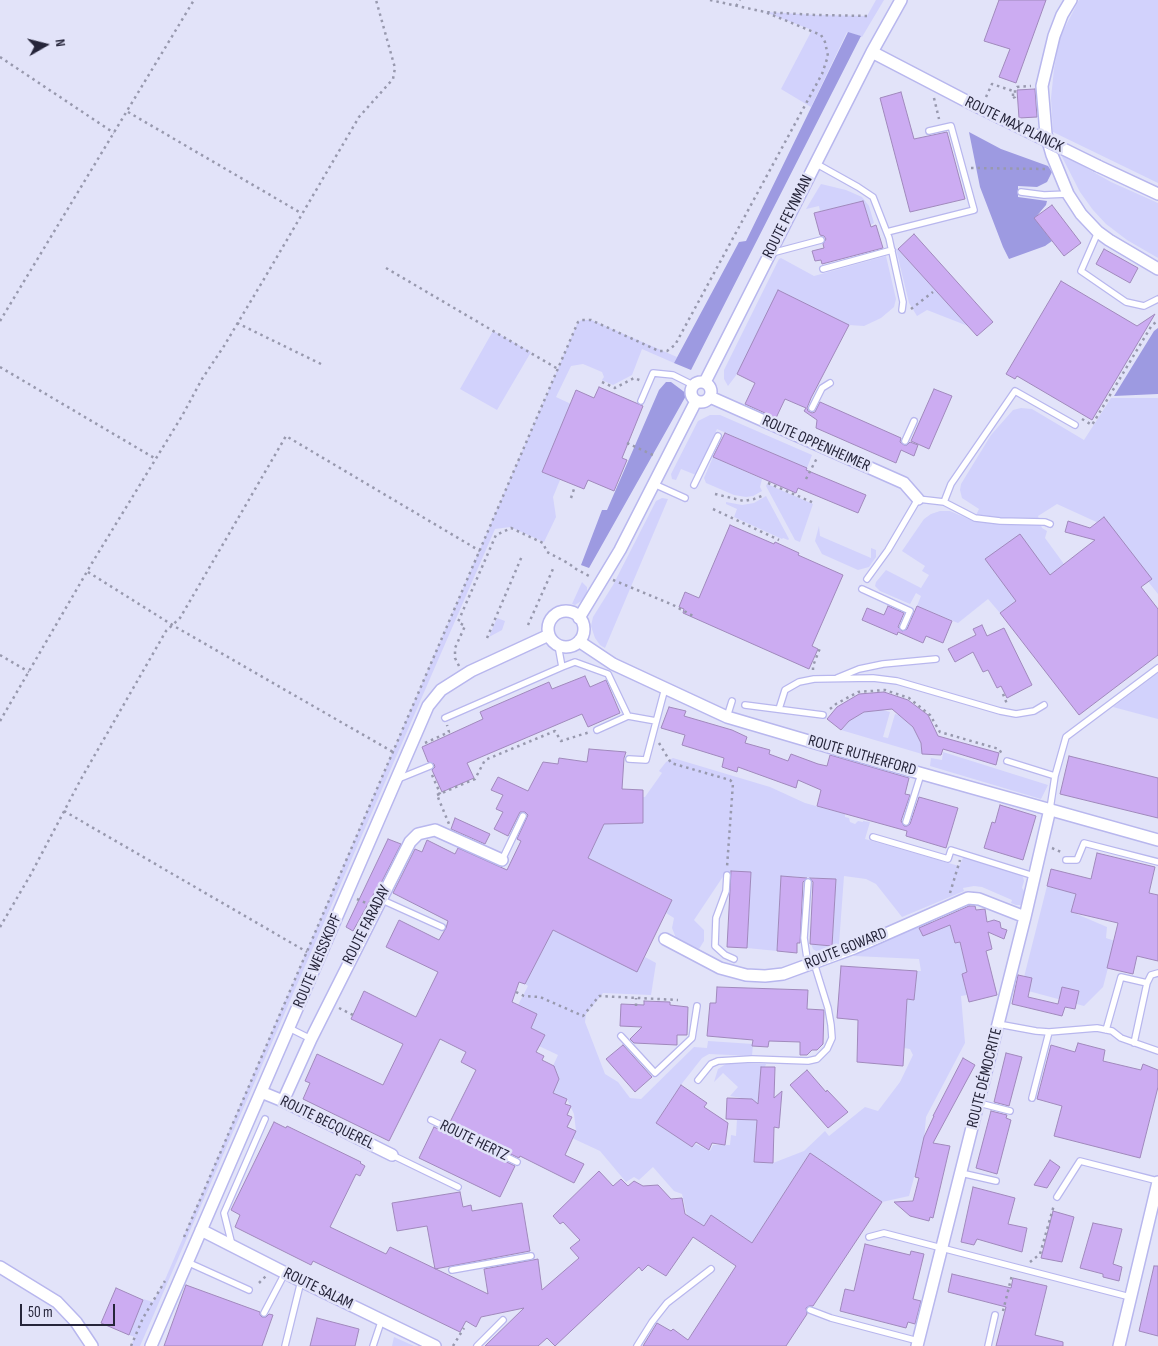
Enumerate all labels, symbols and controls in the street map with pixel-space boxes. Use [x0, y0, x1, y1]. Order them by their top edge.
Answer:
north arrow [20, 20, 70, 70]
text: N [51, 38, 69, 48]
street label: ROUTE MAX PLANCK [962, 93, 1066, 157]
street label: ROUTE FEYNMAN [759, 172, 817, 262]
street label: ROUTE OPPENHEIMER [759, 412, 873, 476]
street label: ROUTE RUTHERFORD [806, 731, 918, 781]
street label: ROUTE FARADAY [339, 882, 395, 968]
street label: ROUTE WEISSKOPF [290, 911, 346, 1011]
street label: ROUTE GOWARD [802, 924, 890, 974]
street label: ROUTE DÉMOCRITE [963, 1026, 1007, 1130]
street label: ROUTE BECQUEREL [277, 1092, 377, 1154]
street label: ROUTE HERTZ [437, 1116, 511, 1166]
street label: ROUTE SALAM [280, 1264, 356, 1314]
scale bar [22, 1294, 118, 1326]
text: 50 m [28, 1303, 53, 1322]

